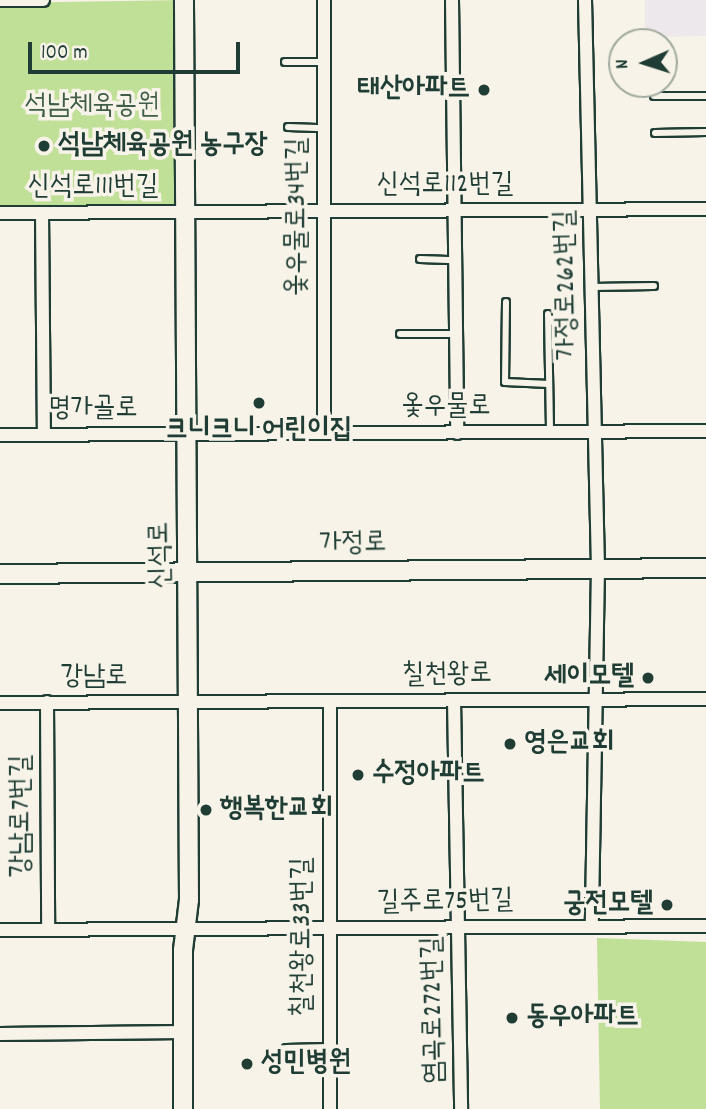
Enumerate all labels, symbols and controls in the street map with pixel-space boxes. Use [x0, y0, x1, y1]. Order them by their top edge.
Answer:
scale bar [32, 28, 243, 72]
north arrow [608, 28, 678, 98]
text: 100 m [41, 39, 88, 69]
text: N [610, 59, 637, 69]
place label: 태산아파트 [357, 73, 470, 107]
marker: 태산아파트 [476, 82, 492, 98]
park label: 석남체육공원 [24, 90, 160, 124]
place label: 석남체육공원 농구장 [58, 129, 267, 163]
street label: 옻우물로34번길 [282, 137, 316, 297]
marker: 석남체육공원 농구장 [36, 138, 52, 154]
street label: 신석로112번길 [376, 169, 514, 203]
street label: 신석로111번길 [27, 171, 159, 205]
street label: 가정로262번길 [550, 209, 586, 361]
street label: 옻우물로 [401, 391, 491, 425]
street label: 명가골로 [48, 393, 138, 427]
marker: 크니크니 어린이집 [251, 395, 267, 411]
place label: 크니크니 어린이집 [166, 414, 352, 448]
street label: 신석로 [145, 521, 179, 589]
street label: 가정로 [319, 528, 387, 562]
street label: 칠천왕로 [402, 658, 492, 694]
street label: 강남로 [60, 661, 128, 695]
place label: 세이모텔 [544, 661, 634, 695]
marker: 세이모텔 [640, 670, 656, 686]
place label: 영은교회 [524, 727, 614, 761]
marker: 영은교회 [502, 736, 518, 752]
street label: 강남로7번길 [6, 754, 40, 878]
place label: 수정아파트 [372, 758, 485, 792]
marker: 수정아파트 [350, 767, 366, 783]
place label: 행복한교회 [220, 793, 333, 827]
marker: 행복한교회 [198, 802, 214, 818]
street label: 칠천왕로33번길 [287, 857, 321, 1017]
street label: 길주로75번길 [377, 885, 513, 921]
place label: 궁전모텔 [563, 888, 653, 922]
marker: 궁전모텔 [659, 897, 675, 913]
street label: 염곡로272번길 [417, 936, 453, 1084]
place label: 동우아파트 [526, 1001, 639, 1035]
marker: 동우아파트 [504, 1010, 520, 1026]
place label: 성민병원 [261, 1047, 351, 1081]
marker: 성민병원 [239, 1056, 255, 1072]

